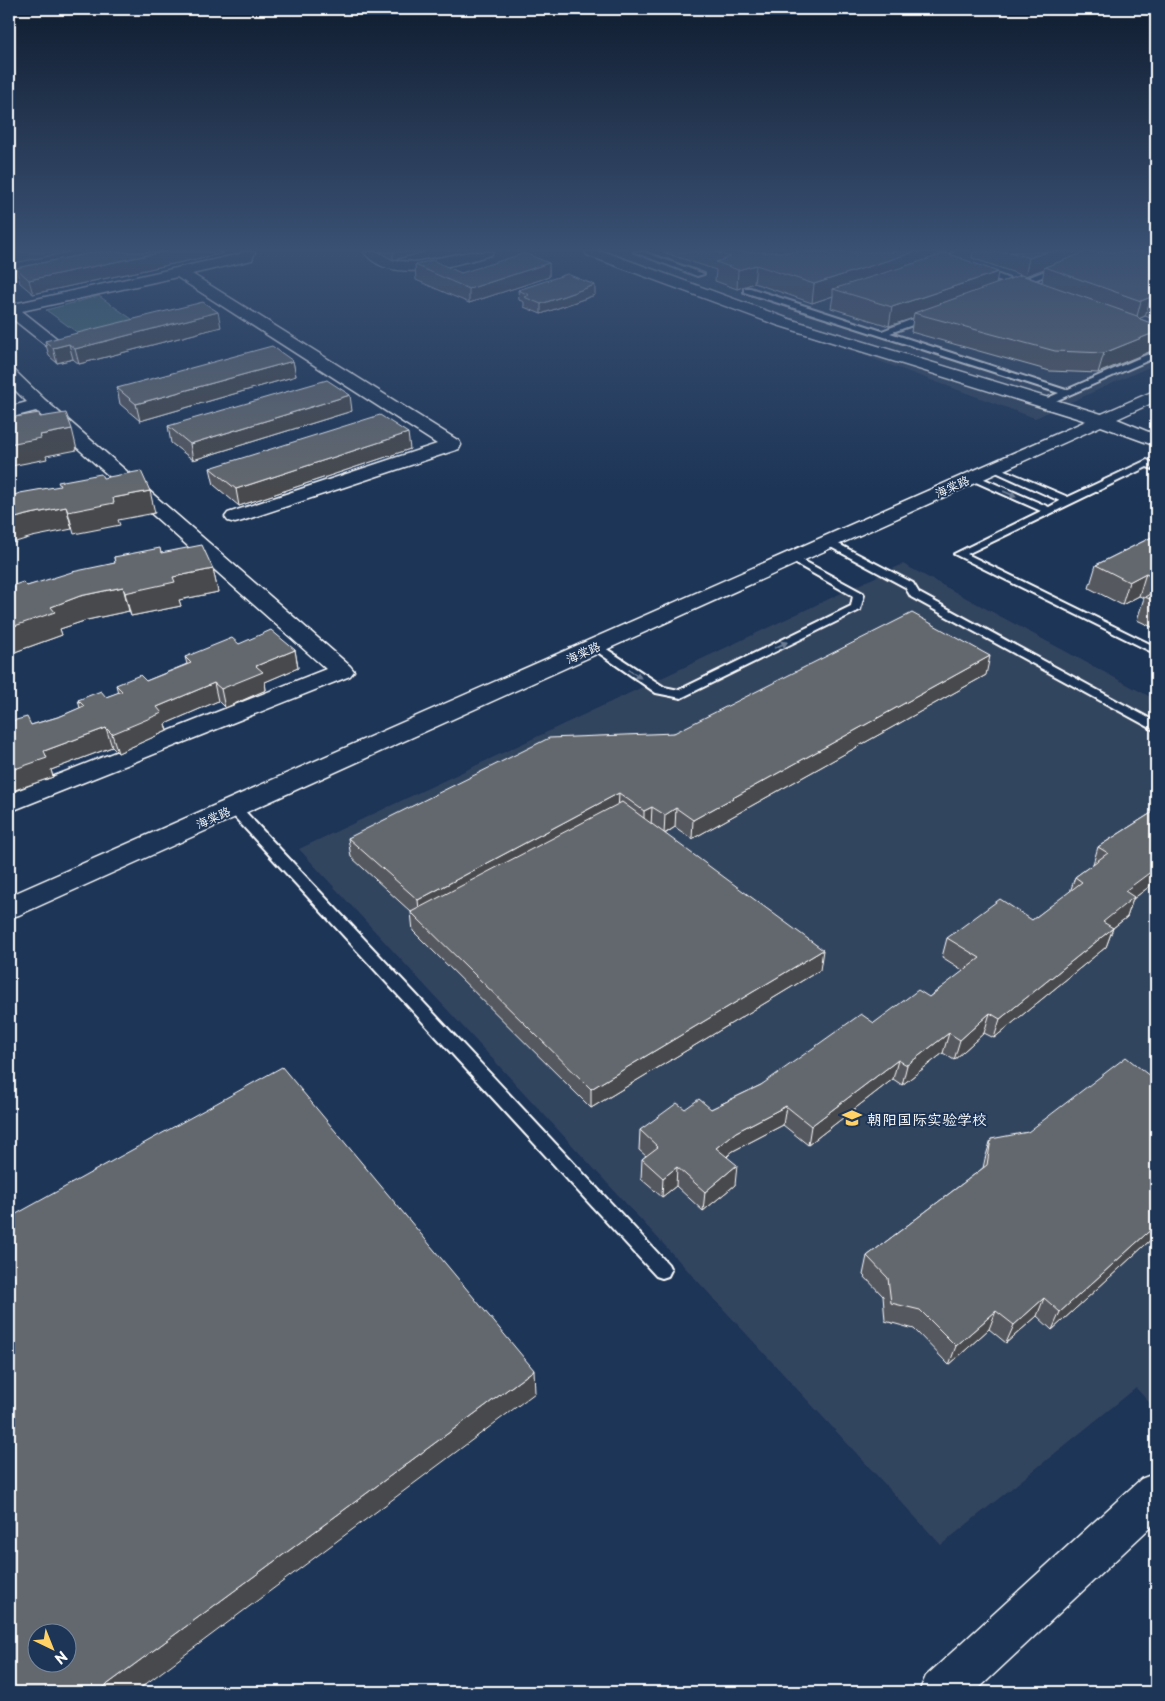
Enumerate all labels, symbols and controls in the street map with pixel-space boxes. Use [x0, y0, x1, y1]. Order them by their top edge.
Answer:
street label: 海棠路 [932, 470, 972, 502]
one-way arrow [1003, 490, 1017, 498]
street label: 海棠路 [563, 636, 603, 668]
one-way arrow [774, 641, 788, 649]
one-way arrow [628, 669, 642, 679]
street label: 海棠路 [193, 801, 233, 833]
school or university icon: 朝阳国际实验学校 [841, 1107, 863, 1129]
place label: 朝阳国际实验学校 [867, 1107, 987, 1130]
north arrow [28, 1624, 78, 1674]
text: N [50, 1646, 72, 1669]

